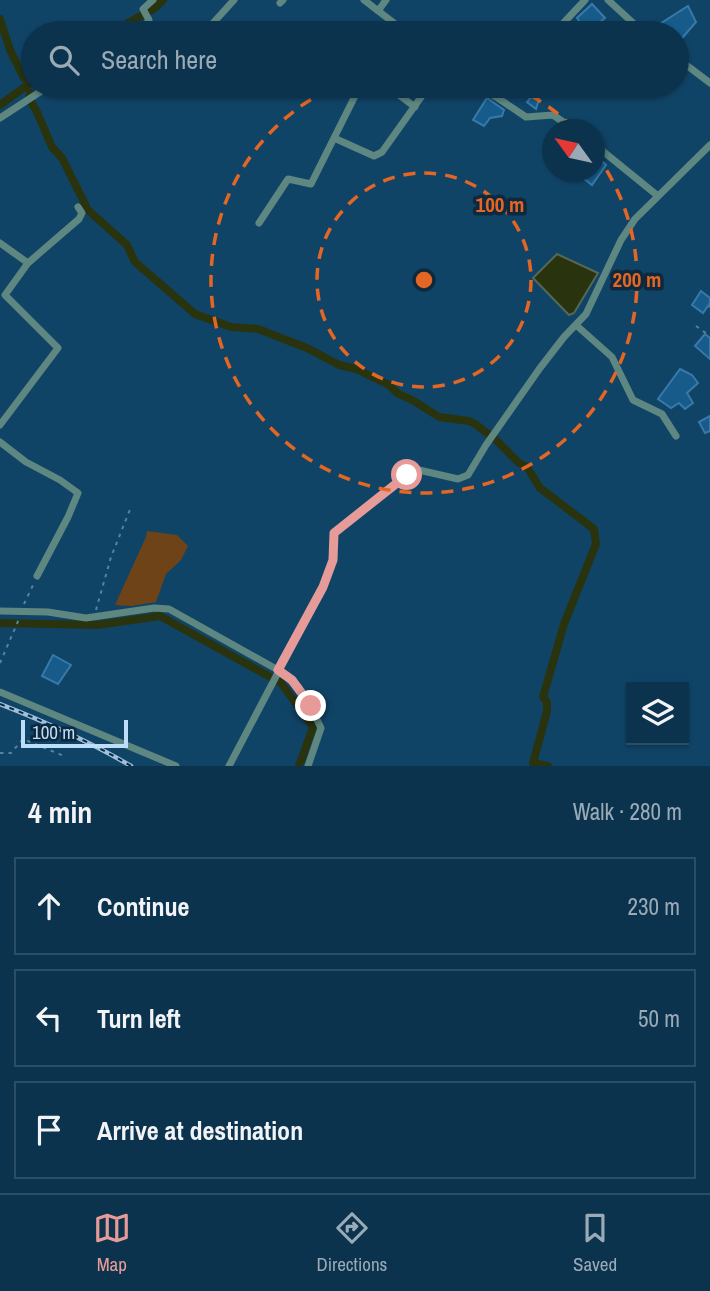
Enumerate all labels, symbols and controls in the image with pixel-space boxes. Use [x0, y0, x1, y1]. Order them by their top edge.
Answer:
search box [21, 21, 689, 98]
icon: search [45, 41, 83, 79]
text: Search here [101, 42, 217, 77]
north arrow [542, 119, 605, 182]
text: 100 m [476, 190, 524, 219]
text: 200 m [613, 265, 661, 294]
centre of rings [412, 268, 436, 292]
route start [391, 459, 422, 490]
map controls [626, 682, 689, 745]
button: layers [626, 682, 689, 745]
route end [295, 690, 326, 721]
scale bar [21, 717, 128, 749]
text: 100 m [32, 719, 75, 745]
text: 4 min [28, 792, 92, 832]
text: Walk · 280 m [573, 796, 682, 827]
icon: ahead [30, 887, 68, 925]
text: Continue [97, 889, 189, 924]
text: 230 m [628, 891, 680, 922]
icon: left [30, 999, 68, 1037]
text: Turn left [97, 1001, 181, 1036]
text: 50 m [638, 1003, 680, 1034]
icon: arrive [30, 1111, 68, 1149]
text: Arrive at destination [97, 1113, 303, 1148]
tab: Map [93, 1209, 131, 1277]
tab: Directions [316, 1209, 387, 1277]
tab: Saved [573, 1209, 617, 1277]

